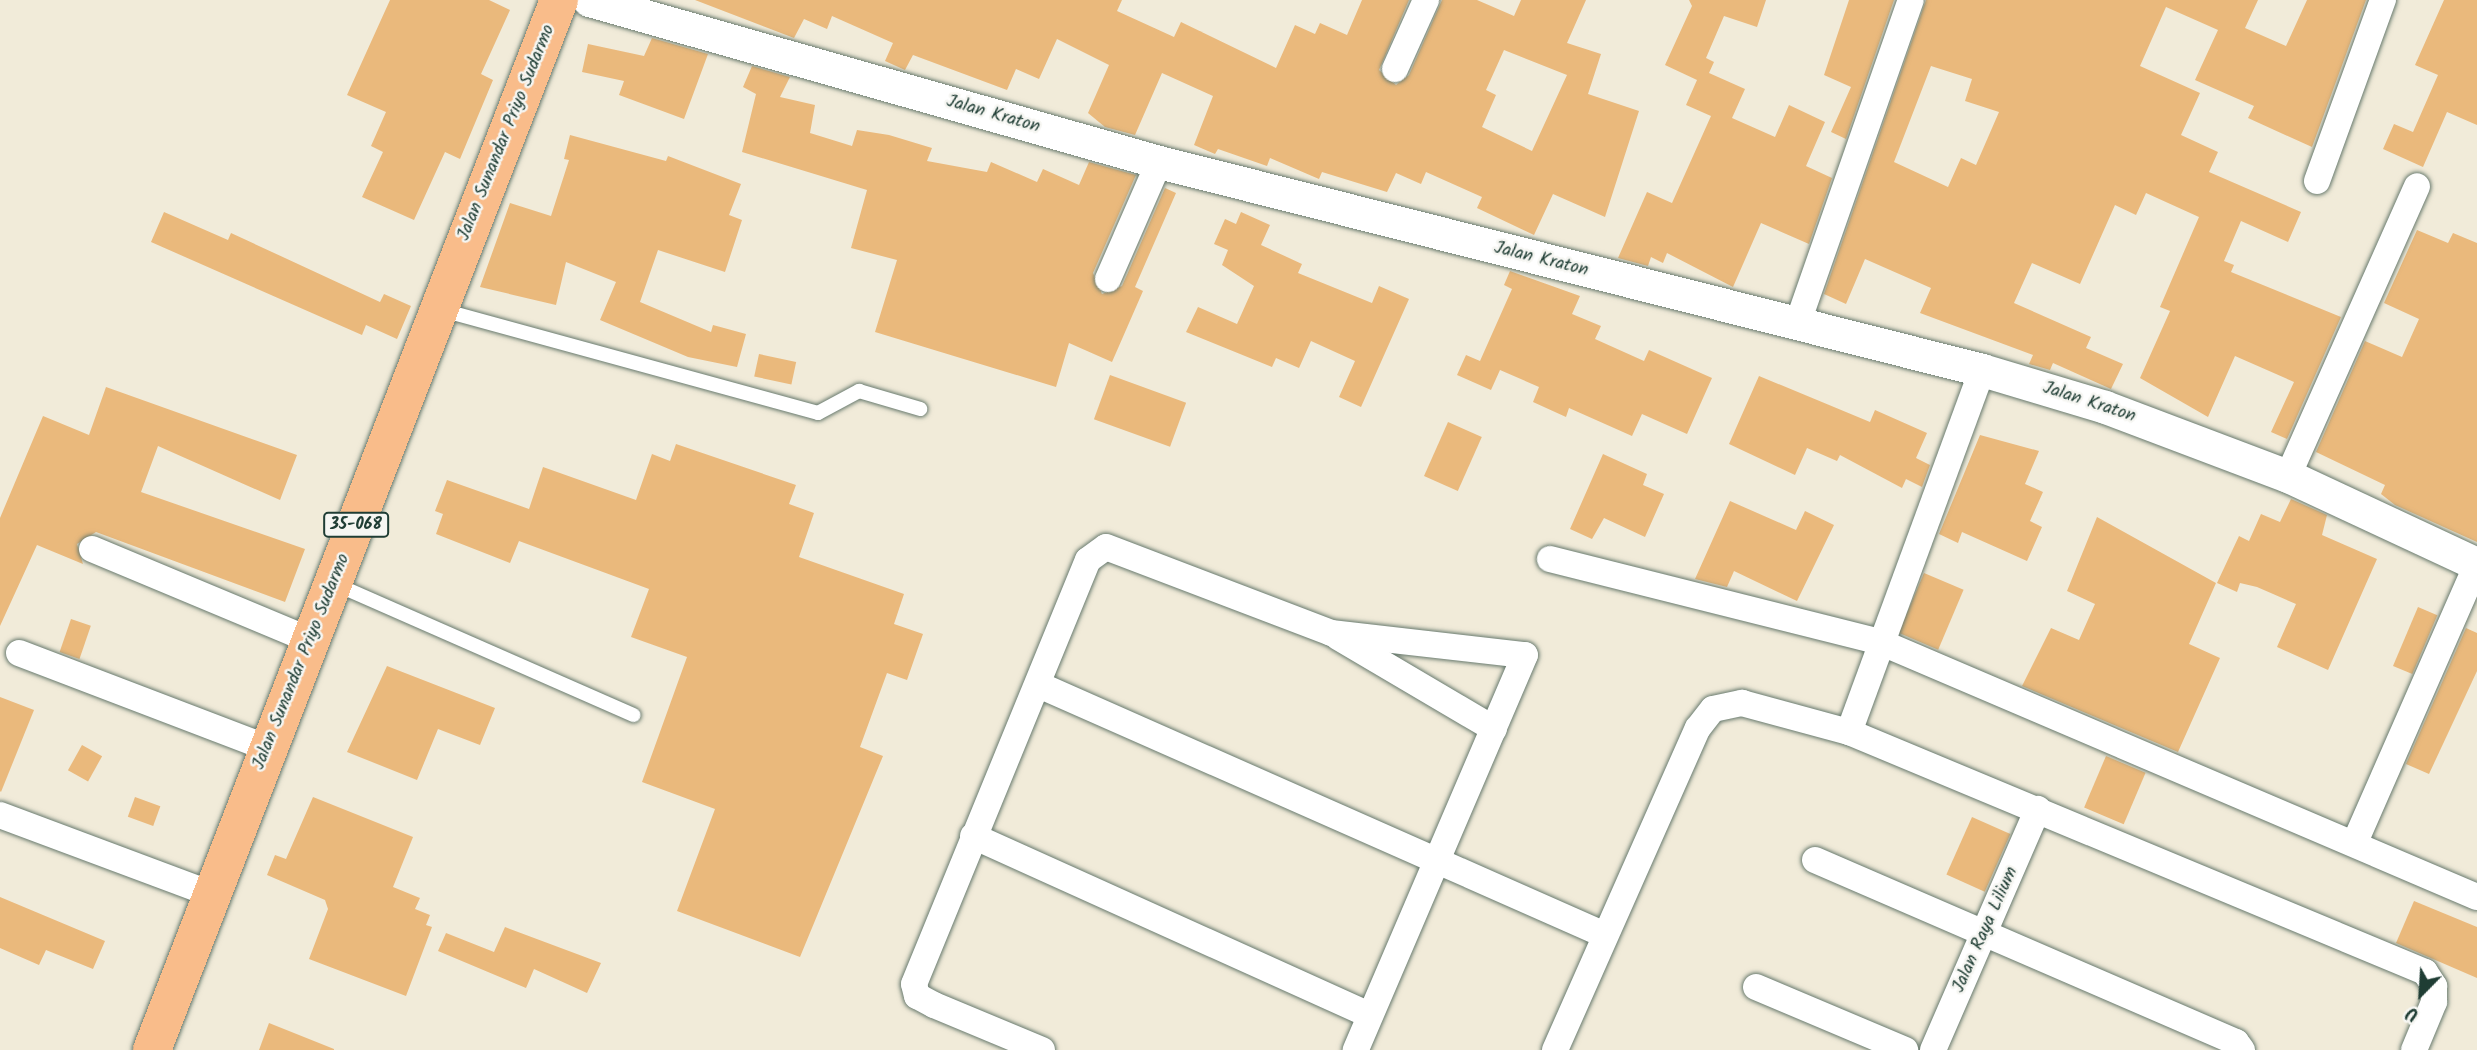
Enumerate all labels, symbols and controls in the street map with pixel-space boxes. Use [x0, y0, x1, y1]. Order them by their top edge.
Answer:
street label: Jalan Sunandar Priyo Sudarmo [454, 22, 560, 244]
street label: Jalan Kraton [944, 91, 1042, 139]
street label: Jalan Kraton [1492, 238, 1590, 282]
street label: Jalan Kraton [2040, 378, 2138, 428]
road number: 35-068 [323, 512, 389, 538]
street label: Jalan Sunandar Priyo Sudarmo [249, 551, 355, 773]
street label: Jalan Raya Lilium [1949, 864, 2023, 996]
north arrow [2386, 959, 2456, 1029]
text: U [2401, 997, 2424, 1029]

